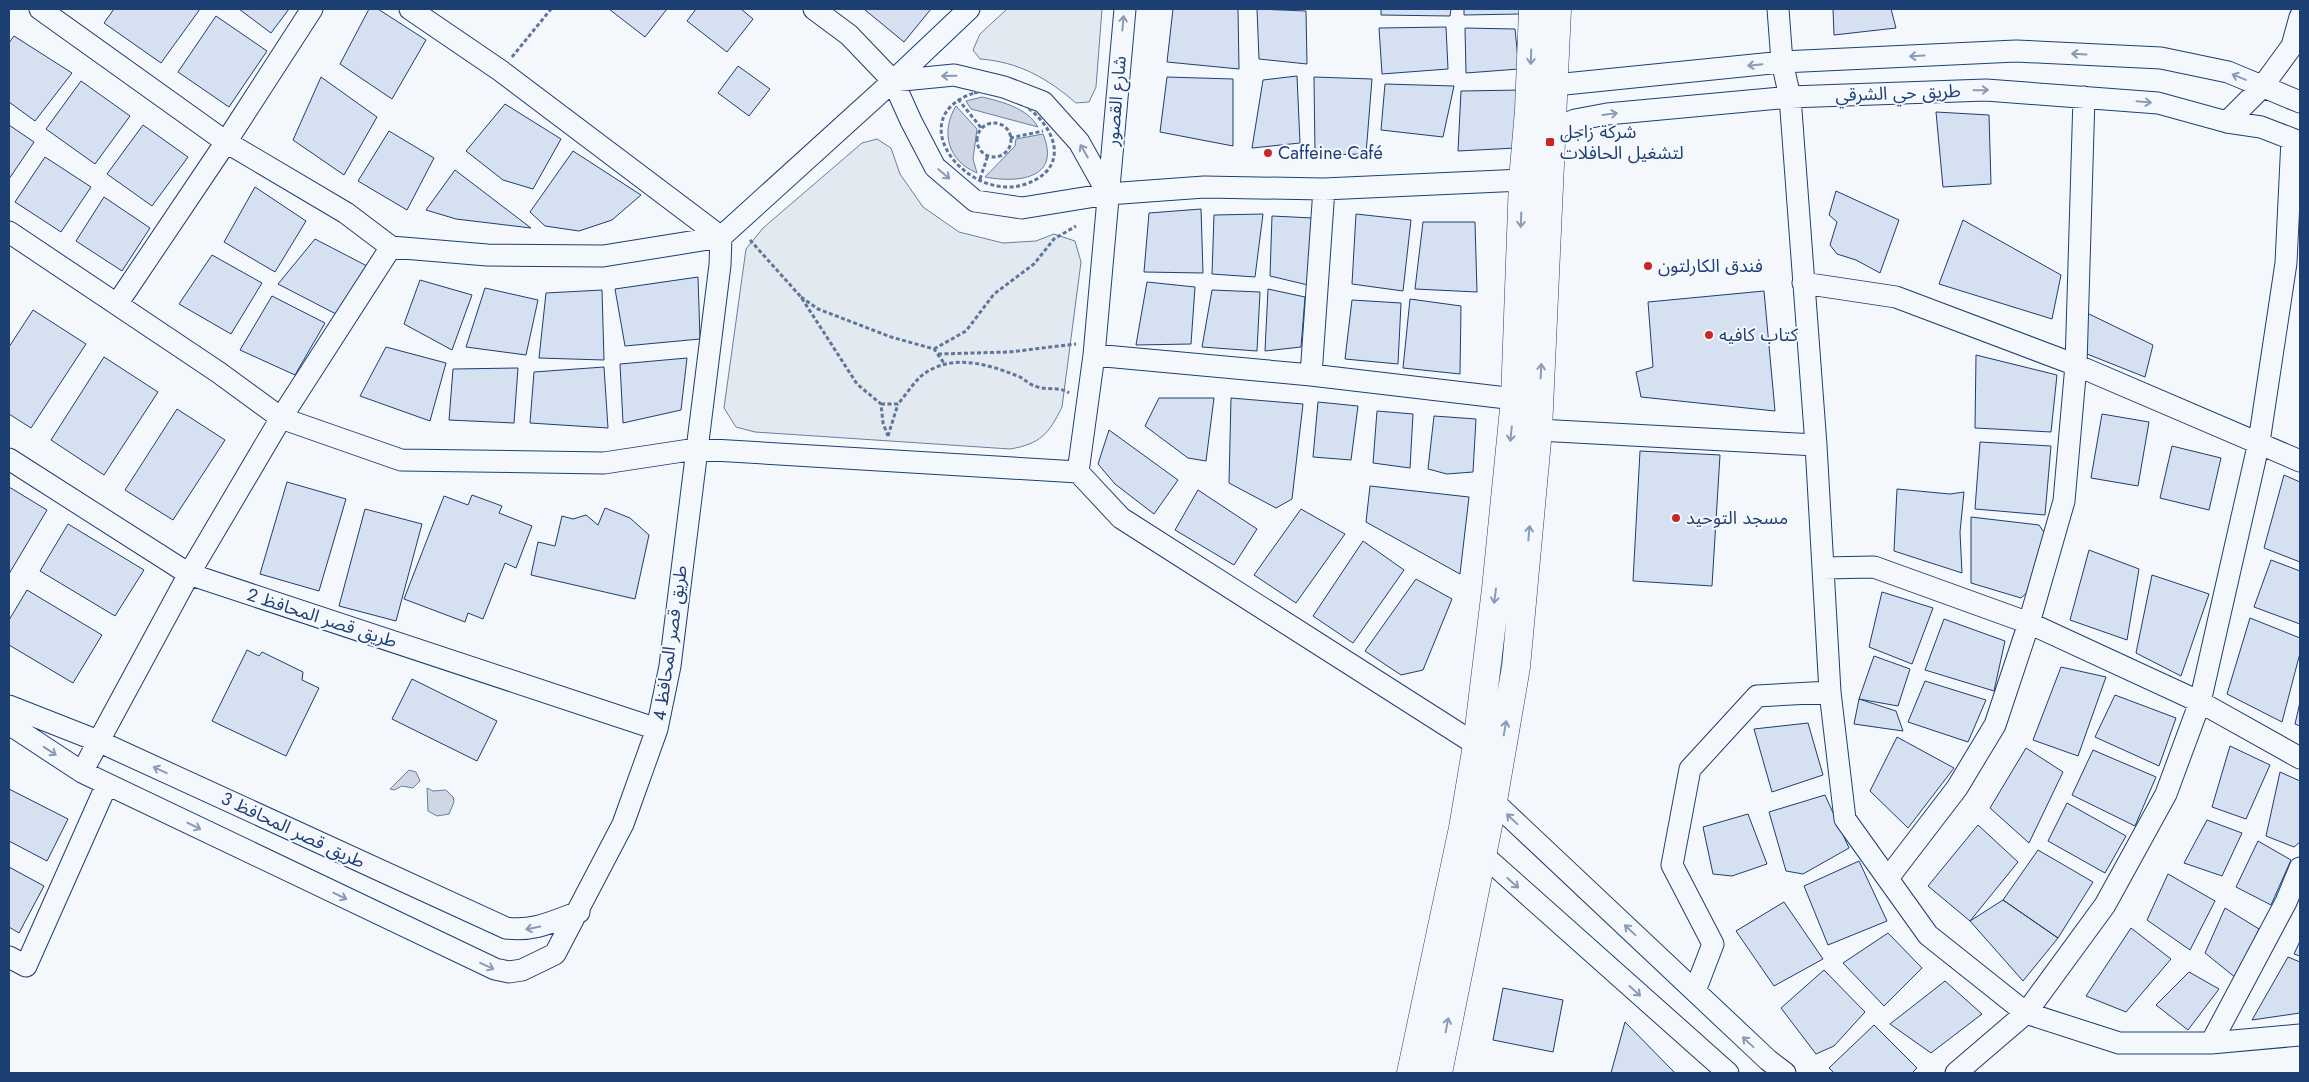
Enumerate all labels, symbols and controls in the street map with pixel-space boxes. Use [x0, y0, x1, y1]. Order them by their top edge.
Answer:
one-way arrow [1119, 15, 1128, 31]
one-way arrow [1526, 49, 1536, 65]
one-way arrow [2071, 49, 2087, 58]
one-way arrow [1909, 52, 1925, 61]
street label: شارع القصور [1099, 55, 1134, 148]
one-way arrow [1747, 60, 1763, 70]
one-way arrow [941, 71, 957, 80]
one-way arrow [2232, 72, 2247, 81]
street label: طريق حي الشرقي [1835, 78, 1961, 108]
one-way arrow [1973, 85, 1989, 95]
one-way arrow [2135, 97, 2151, 107]
one-way arrow [1602, 108, 1618, 118]
place label: شركة زاجل لتشغيل الحافلات [1560, 119, 1684, 166]
marker: شركة زاجل لتشغيل الحافلات [1544, 136, 1556, 148]
place label: Caffeine Café [1278, 140, 1383, 166]
one-way arrow [1078, 145, 1088, 159]
marker: Caffeine Café [1262, 147, 1274, 159]
one-way arrow [937, 168, 950, 180]
one-way arrow [1517, 211, 1526, 227]
place label: فندق الكارلتون [1658, 253, 1763, 279]
marker: فندق الكارلتون [1642, 260, 1654, 272]
place label: كتاب كافيه [1719, 322, 1798, 348]
marker: كتاب كافيه [1703, 329, 1715, 341]
one-way arrow [1536, 363, 1546, 379]
one-way arrow [1506, 426, 1516, 442]
place label: مسجد التوحيد [1686, 505, 1788, 531]
marker: مسجد التوحيد [1670, 512, 1682, 524]
one-way arrow [1524, 525, 1534, 541]
street label: طريق قصر المحافظ 4 [646, 564, 694, 722]
street label: طريق قصر المحافظ 2 [244, 581, 400, 655]
one-way arrow [1490, 588, 1500, 604]
one-way arrow [1500, 721, 1510, 737]
one-way arrow [42, 746, 56, 756]
one-way arrow [153, 764, 168, 774]
street label: طريق قصر المحافظ 3 [217, 785, 369, 875]
one-way arrow [1505, 813, 1518, 825]
one-way arrow [186, 821, 201, 831]
one-way arrow [1507, 877, 1520, 888]
one-way arrow [332, 891, 347, 901]
one-way arrow [526, 923, 542, 933]
one-way arrow [1624, 924, 1637, 936]
one-way arrow [479, 962, 494, 971]
one-way arrow [1628, 985, 1641, 996]
one-way arrow [1443, 1018, 1453, 1034]
one-way arrow [1742, 1036, 1755, 1048]

